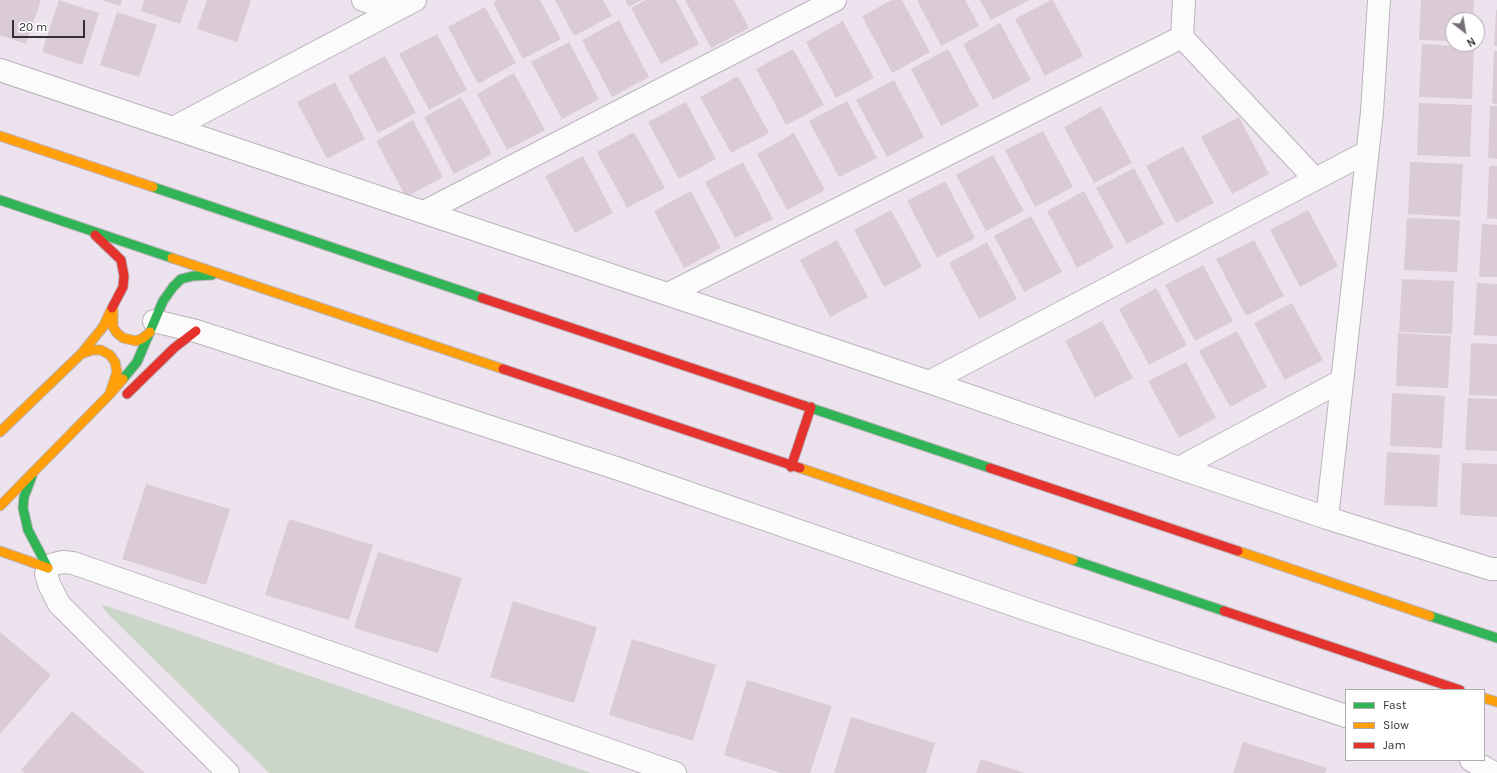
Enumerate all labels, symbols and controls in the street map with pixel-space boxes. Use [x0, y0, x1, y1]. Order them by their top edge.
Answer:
scale bar [14, 12, 87, 38]
north arrow [1445, 12, 1485, 52]
text: 20 m [19, 20, 47, 34]
text: N [1464, 34, 1478, 49]
legend [1345, 689, 1485, 761]
text: Fast [1383, 698, 1406, 712]
text: Slow [1383, 718, 1409, 732]
text: Jam [1383, 738, 1406, 752]

